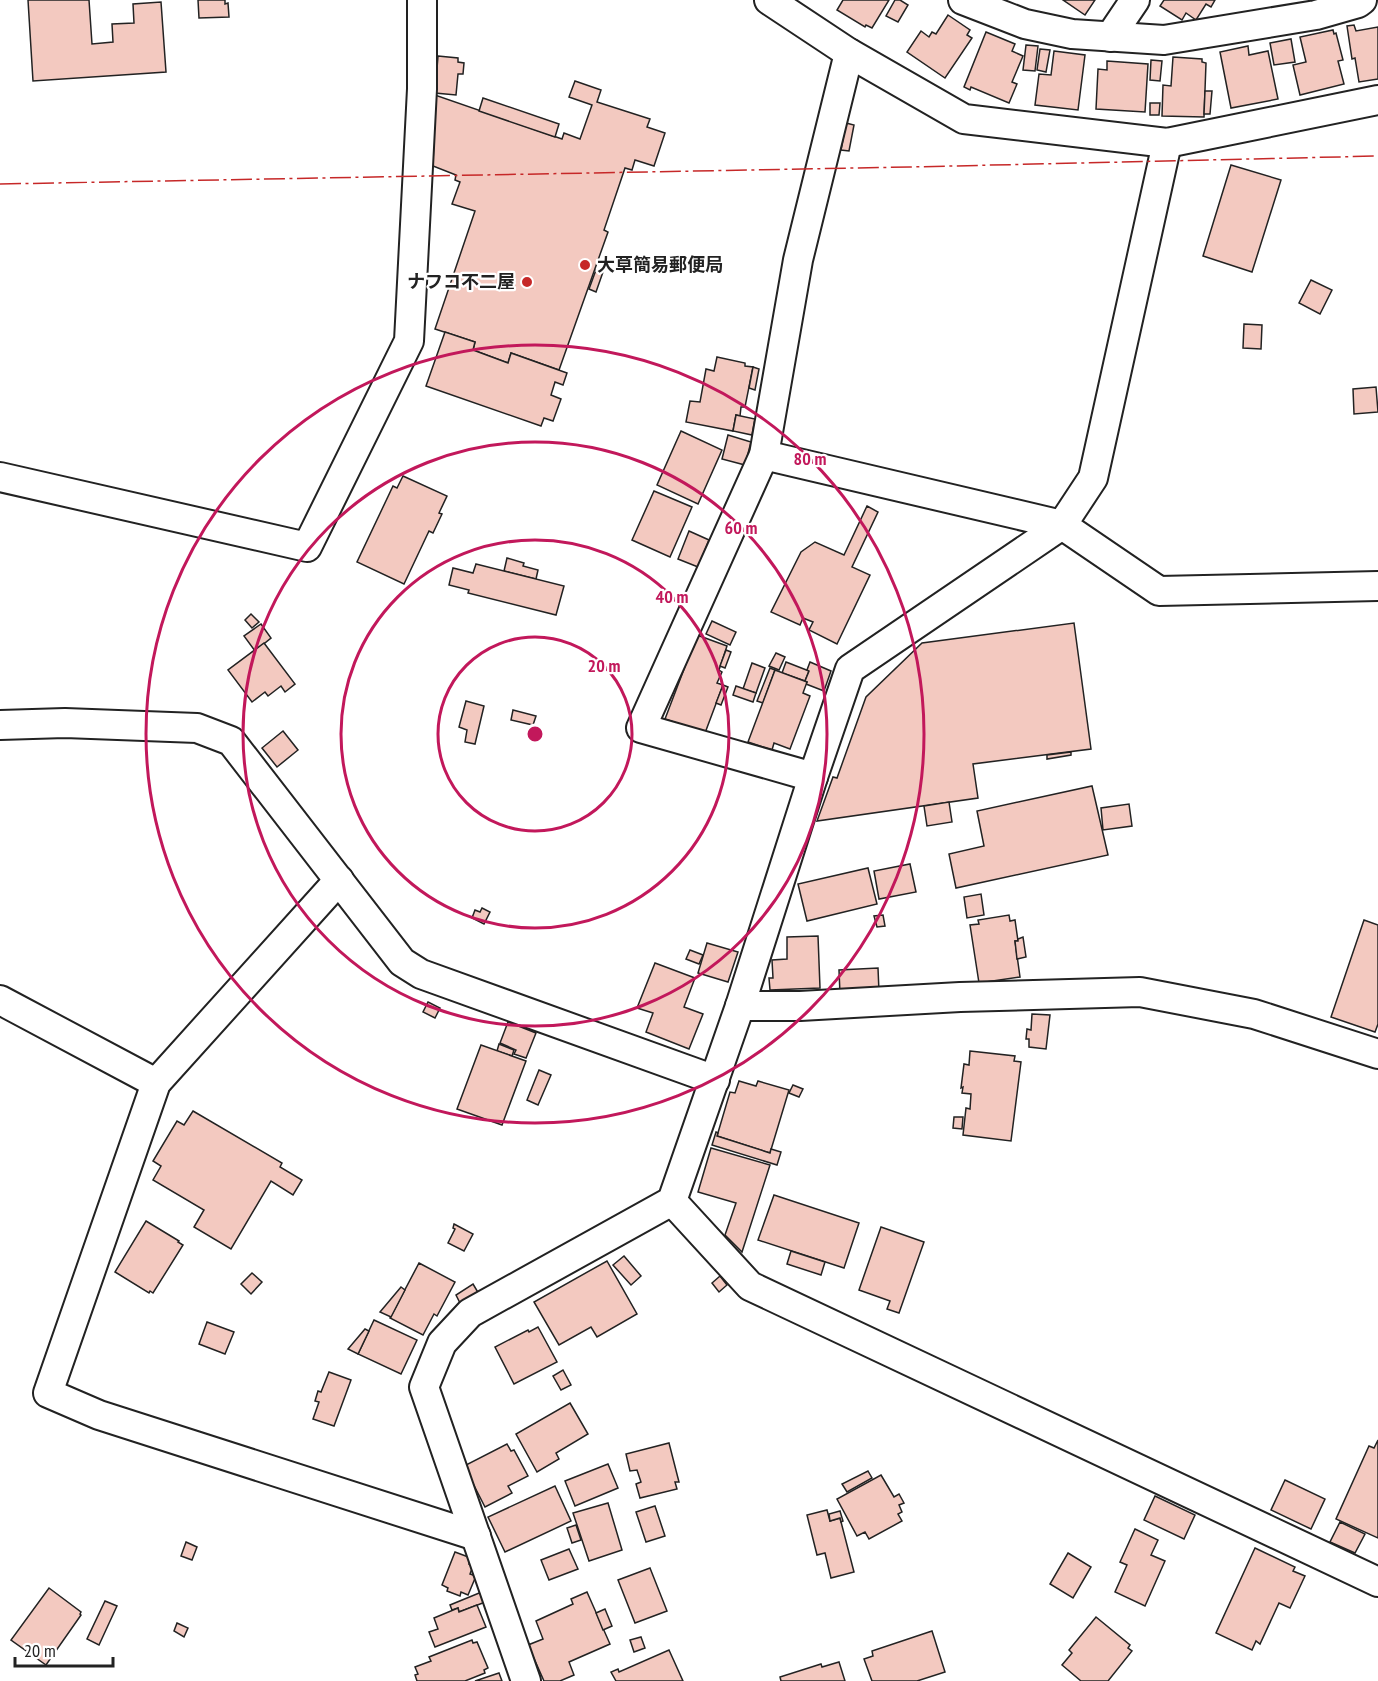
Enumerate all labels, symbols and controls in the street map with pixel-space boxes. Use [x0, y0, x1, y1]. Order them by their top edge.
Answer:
place label: 大草簡易郵便局 [597, 253, 723, 276]
marker: 大草簡易郵便局 [578, 258, 592, 272]
place label: ナフコ不二屋 [407, 270, 515, 293]
marker: ナフコ不二屋 [520, 275, 534, 289]
text: 80 m [794, 447, 826, 470]
text: 60 m [725, 516, 757, 539]
text: 40 m [656, 585, 688, 608]
text: 20 m [588, 654, 620, 677]
centre of rings [525, 724, 545, 744]
scale bar [15, 1630, 112, 1668]
text: 20 m [24, 1639, 56, 1662]

